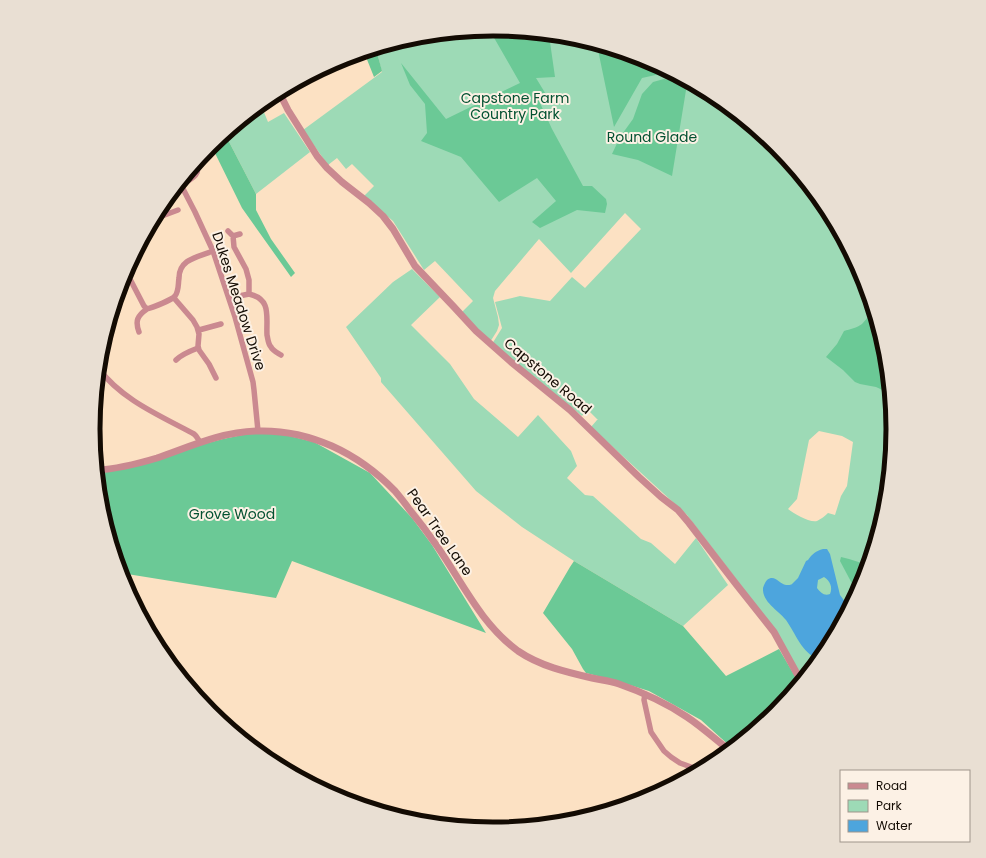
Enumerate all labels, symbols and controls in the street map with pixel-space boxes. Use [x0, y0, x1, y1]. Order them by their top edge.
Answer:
park label: Capstone Farm Country Park [461, 88, 569, 124]
park label: Round Glade [607, 127, 698, 147]
street label: Dukes Meadow Drive [207, 229, 271, 373]
street label: Capstone Road [500, 333, 596, 419]
street label: Pear Tree Lane [402, 484, 478, 580]
park label: Grove Wood [189, 504, 275, 524]
legend [840, 770, 970, 842]
text: Road [876, 777, 907, 794]
text: Park [876, 797, 903, 814]
text: Water [876, 817, 913, 834]

